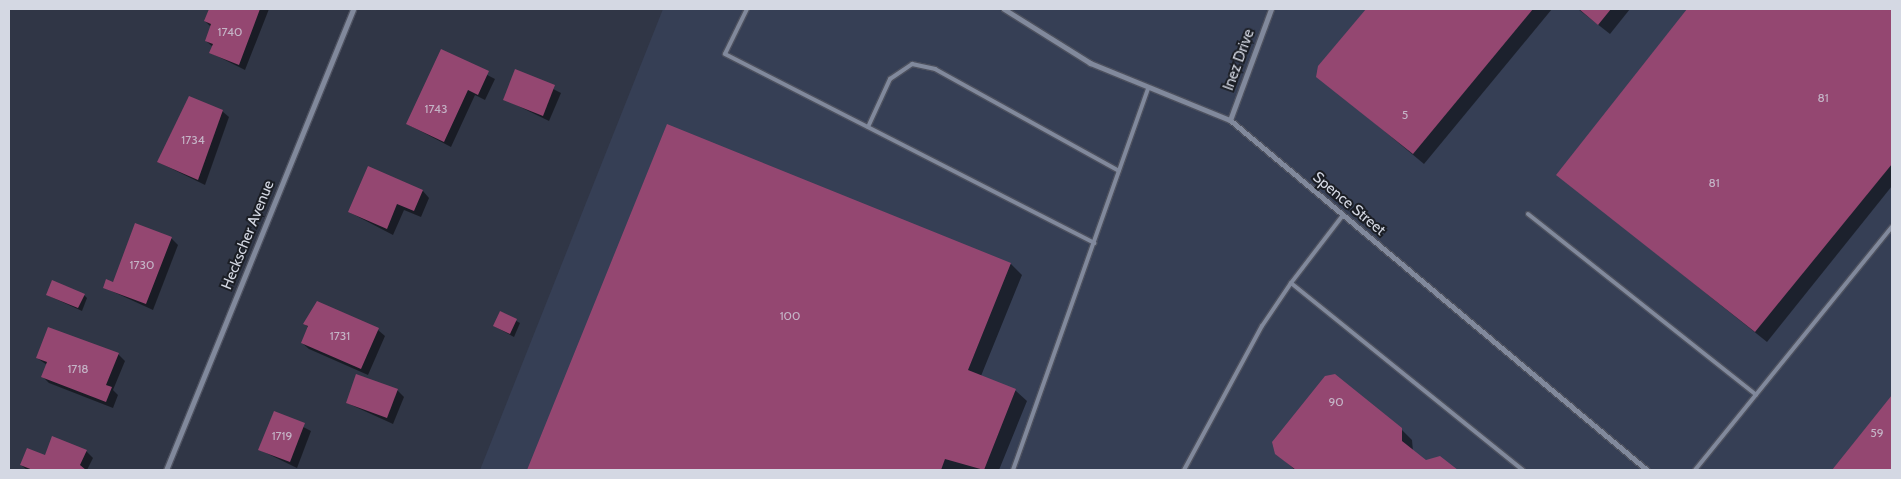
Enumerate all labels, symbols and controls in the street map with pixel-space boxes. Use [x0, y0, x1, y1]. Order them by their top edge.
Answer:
house number: 1740 [218, 25, 242, 39]
street label: Inez Drive [1220, 27, 1258, 93]
house number: 81 [1817, 91, 1829, 105]
house number: 1743 [425, 102, 447, 116]
house number: 5 [1402, 108, 1408, 122]
house number: 1734 [181, 133, 205, 147]
street label: Spence Street [1309, 168, 1389, 240]
house number: 81 [1708, 176, 1720, 190]
street label: Heckscher Avenue [218, 178, 278, 292]
house number: 1730 [130, 258, 154, 272]
house number: 100 [780, 309, 800, 323]
house number: 1731 [330, 329, 350, 343]
house number: 1718 [67, 362, 89, 376]
house number: 90 [1328, 395, 1344, 409]
house number: 59 [1870, 426, 1884, 440]
house number: 1719 [272, 429, 292, 443]

